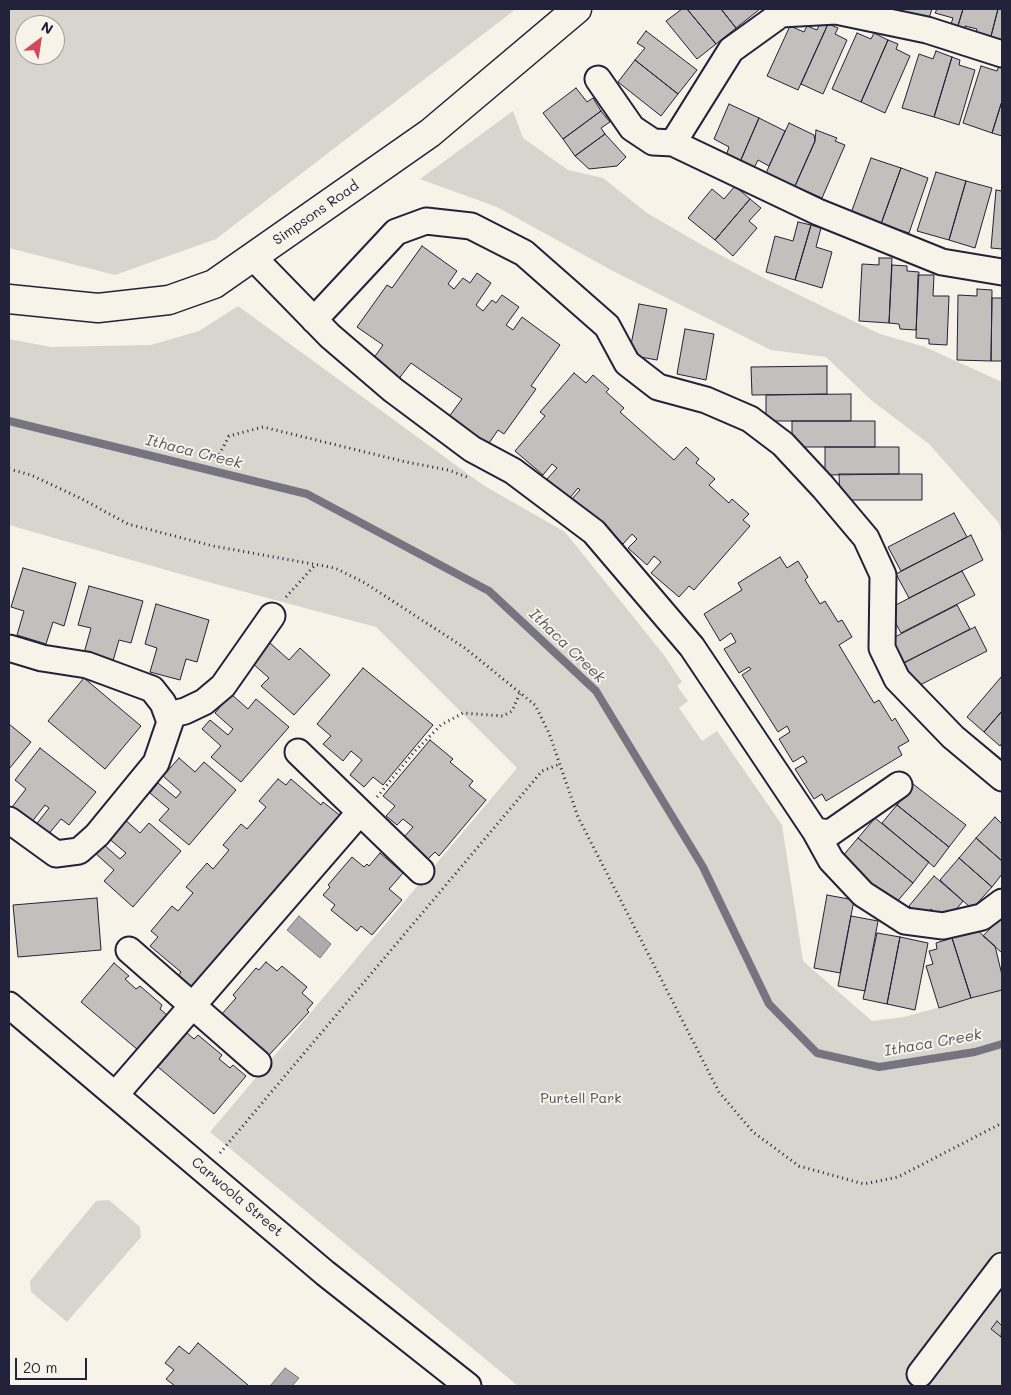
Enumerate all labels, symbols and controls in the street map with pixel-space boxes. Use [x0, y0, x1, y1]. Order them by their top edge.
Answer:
north arrow [15, 15, 65, 65]
text: N [38, 17, 57, 38]
street label: Simpsons Road [270, 177, 362, 249]
water label: Ithaca Creek [144, 431, 244, 473]
water label: Ithaca Creek [525, 605, 609, 687]
water label: Ithaca Creek [883, 1026, 983, 1060]
park label: Purtell Park [540, 1091, 622, 1107]
street label: Carwoola Street [188, 1154, 286, 1240]
scale bar [18, 1348, 90, 1380]
text: 20 m [23, 1357, 57, 1377]

